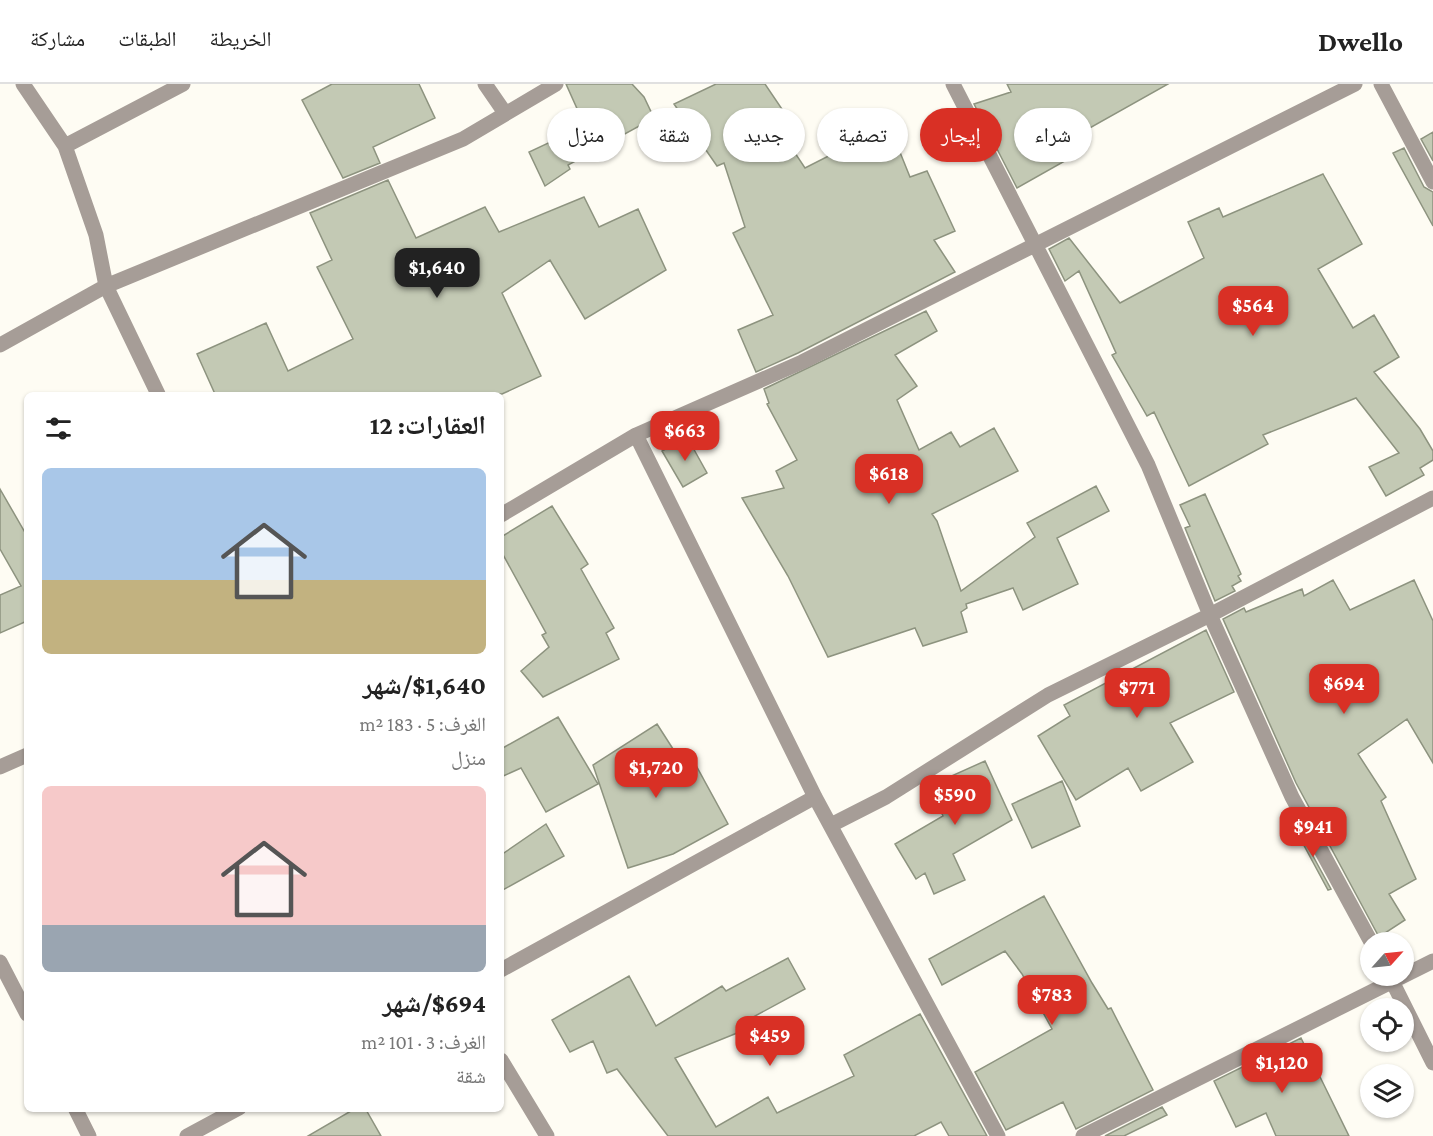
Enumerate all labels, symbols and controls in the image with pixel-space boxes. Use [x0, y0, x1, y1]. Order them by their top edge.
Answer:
text: Dwello [1318, 26, 1403, 57]
text: مشاركة [30, 27, 85, 51]
text: الطبقات [118, 27, 177, 51]
text: الخريطة [210, 27, 271, 51]
chip: منزل [547, 108, 625, 162]
chip: شقة [637, 108, 711, 162]
chip: جديد [723, 108, 805, 162]
chip: تصفية [817, 108, 908, 162]
chip: إيجار [920, 108, 1002, 162]
chip: شراء [1014, 108, 1092, 162]
pin: $1,640 [388, 248, 486, 299]
text: $1,640 [409, 256, 465, 278]
pin: $564 [1217, 286, 1289, 337]
text: $564 [1232, 294, 1274, 316]
text: العقارات: 12 [370, 411, 486, 440]
pin: $663 [649, 411, 721, 462]
icon: filters [42, 412, 75, 445]
text: $663 [664, 419, 706, 441]
pin: $618 [853, 454, 925, 505]
text: $618 [869, 462, 909, 484]
icon: home [210, 507, 318, 615]
pin: $694 [1308, 664, 1380, 715]
pin: $771 [1101, 668, 1173, 719]
text: $1,640/شهر [363, 671, 486, 700]
text: $694 [1323, 672, 1365, 694]
text: $771 [1119, 676, 1155, 698]
text: الغرف: 5 · 183 m² [359, 713, 486, 735]
text: منزل [451, 747, 486, 769]
pin: $1,720 [607, 748, 705, 799]
text: $1,720 [629, 756, 683, 778]
pin: $590 [919, 775, 991, 826]
text: $590 [934, 783, 976, 805]
pin: $941 [1277, 807, 1349, 858]
text: $941 [1294, 815, 1332, 837]
icon: home [210, 825, 318, 933]
north arrow [1360, 932, 1414, 986]
map controls [1360, 932, 1414, 1118]
pin: $783 [1016, 975, 1088, 1026]
text: $783 [1032, 983, 1072, 1005]
text: $694/شهر [382, 989, 486, 1018]
button: locate [1360, 998, 1414, 1052]
pin: $459 [734, 1016, 806, 1067]
text: $459 [749, 1024, 791, 1046]
text: الغرف: 3 · 101 m² [361, 1031, 486, 1053]
pin: $1,120 [1233, 1043, 1331, 1094]
text: $1,120 [1256, 1051, 1308, 1073]
button: layers [1360, 1064, 1414, 1118]
text: شقة [456, 1065, 486, 1087]

